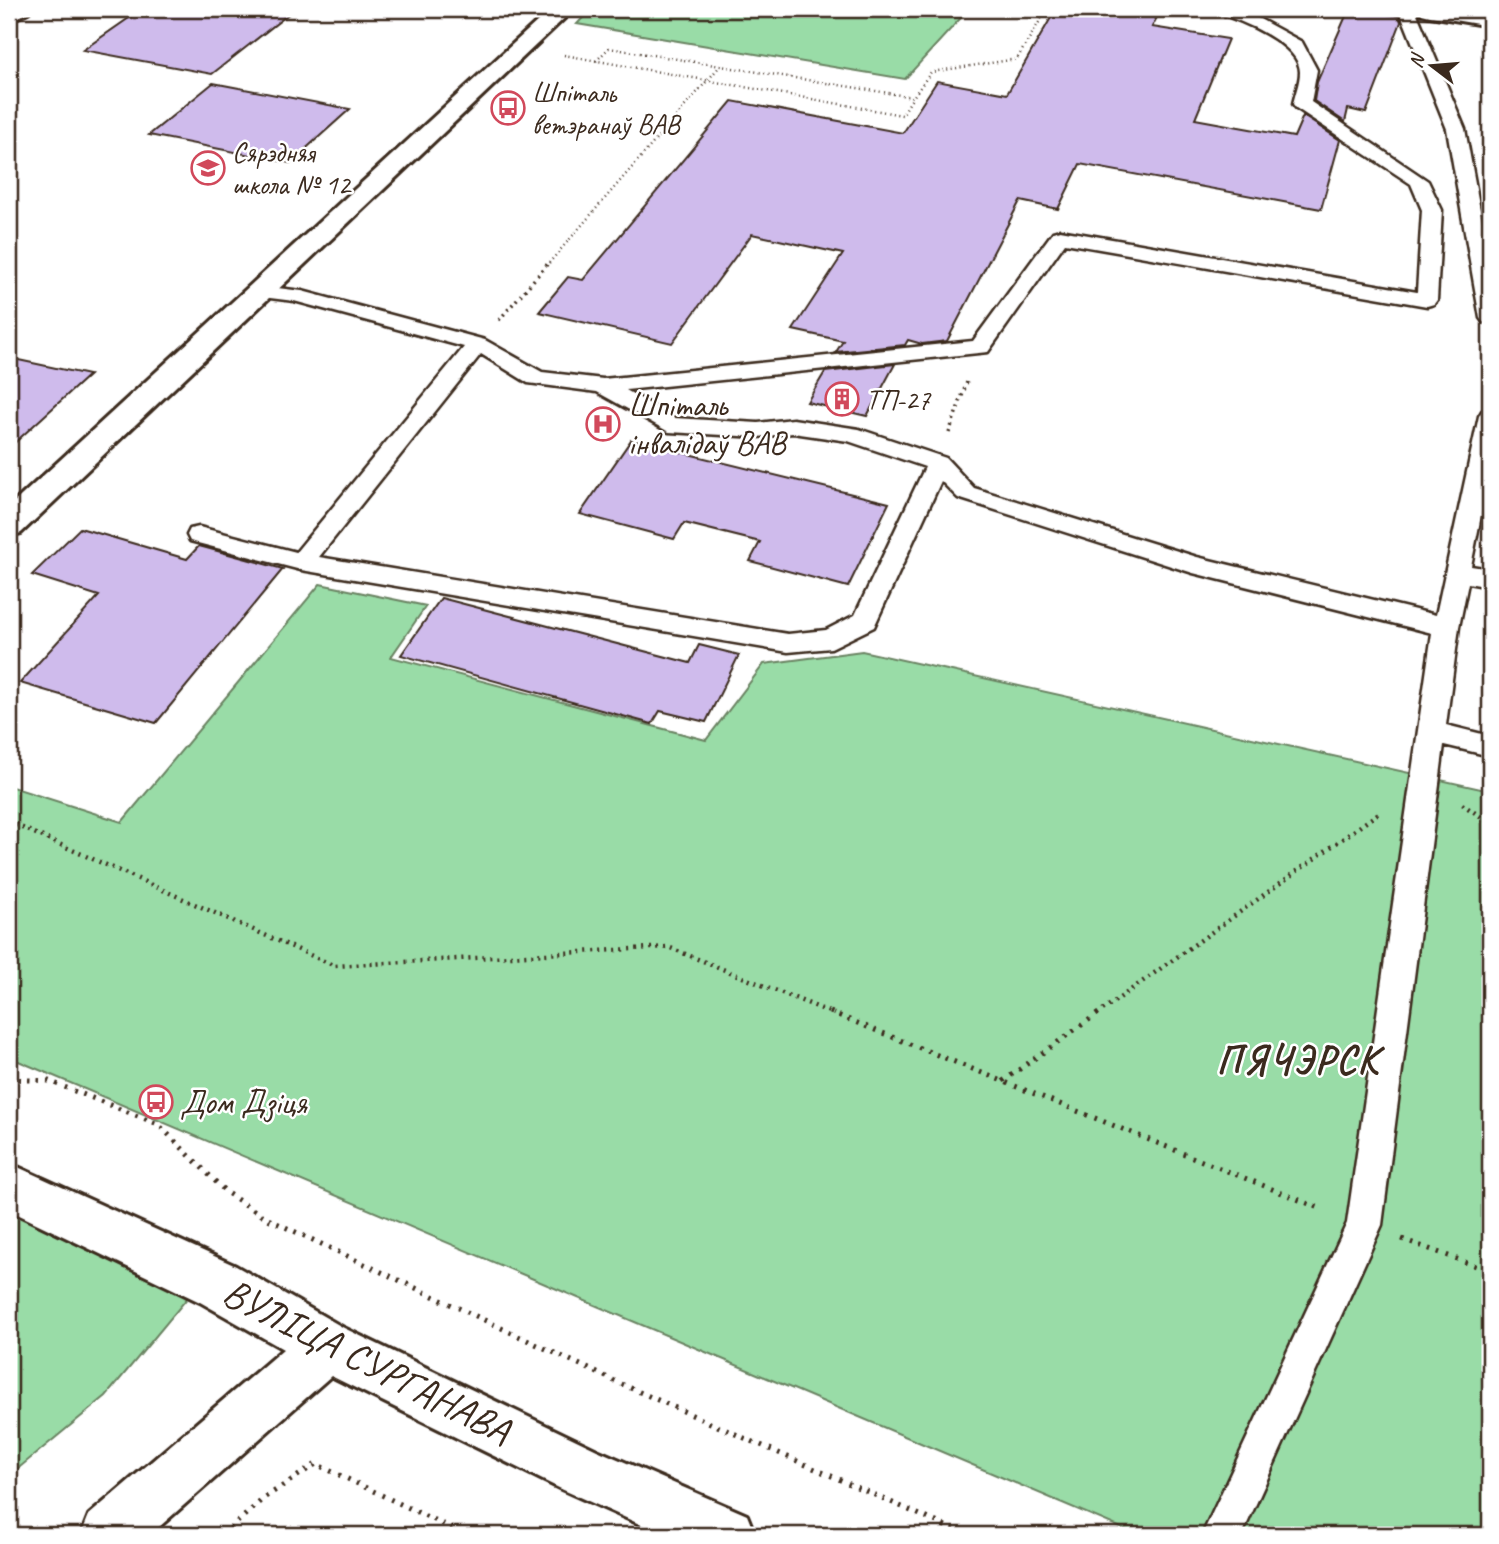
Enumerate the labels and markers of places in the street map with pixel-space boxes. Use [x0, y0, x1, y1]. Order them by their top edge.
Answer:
place label: Шпіталь ветэранаў ВАВ [532, 75, 683, 142]
bus stop icon: Шпіталь ветэранаў ВАВ [489, 89, 527, 127]
place label: Сярэдняя школа № 12 [232, 135, 353, 202]
school or university icon: Сярэдняя школа № 12 [189, 149, 227, 187]
building icon: ТП-27 [823, 380, 861, 418]
place label: ТП-27 [866, 382, 931, 417]
place label: Шпіталь інвалідаў ВАВ [628, 384, 788, 464]
hospital icon: Шпіталь інвалідаў ВАВ [584, 405, 622, 443]
place label: Дом Дзіця [180, 1081, 308, 1123]
bus stop icon: Дом Дзіця [137, 1083, 175, 1121]

